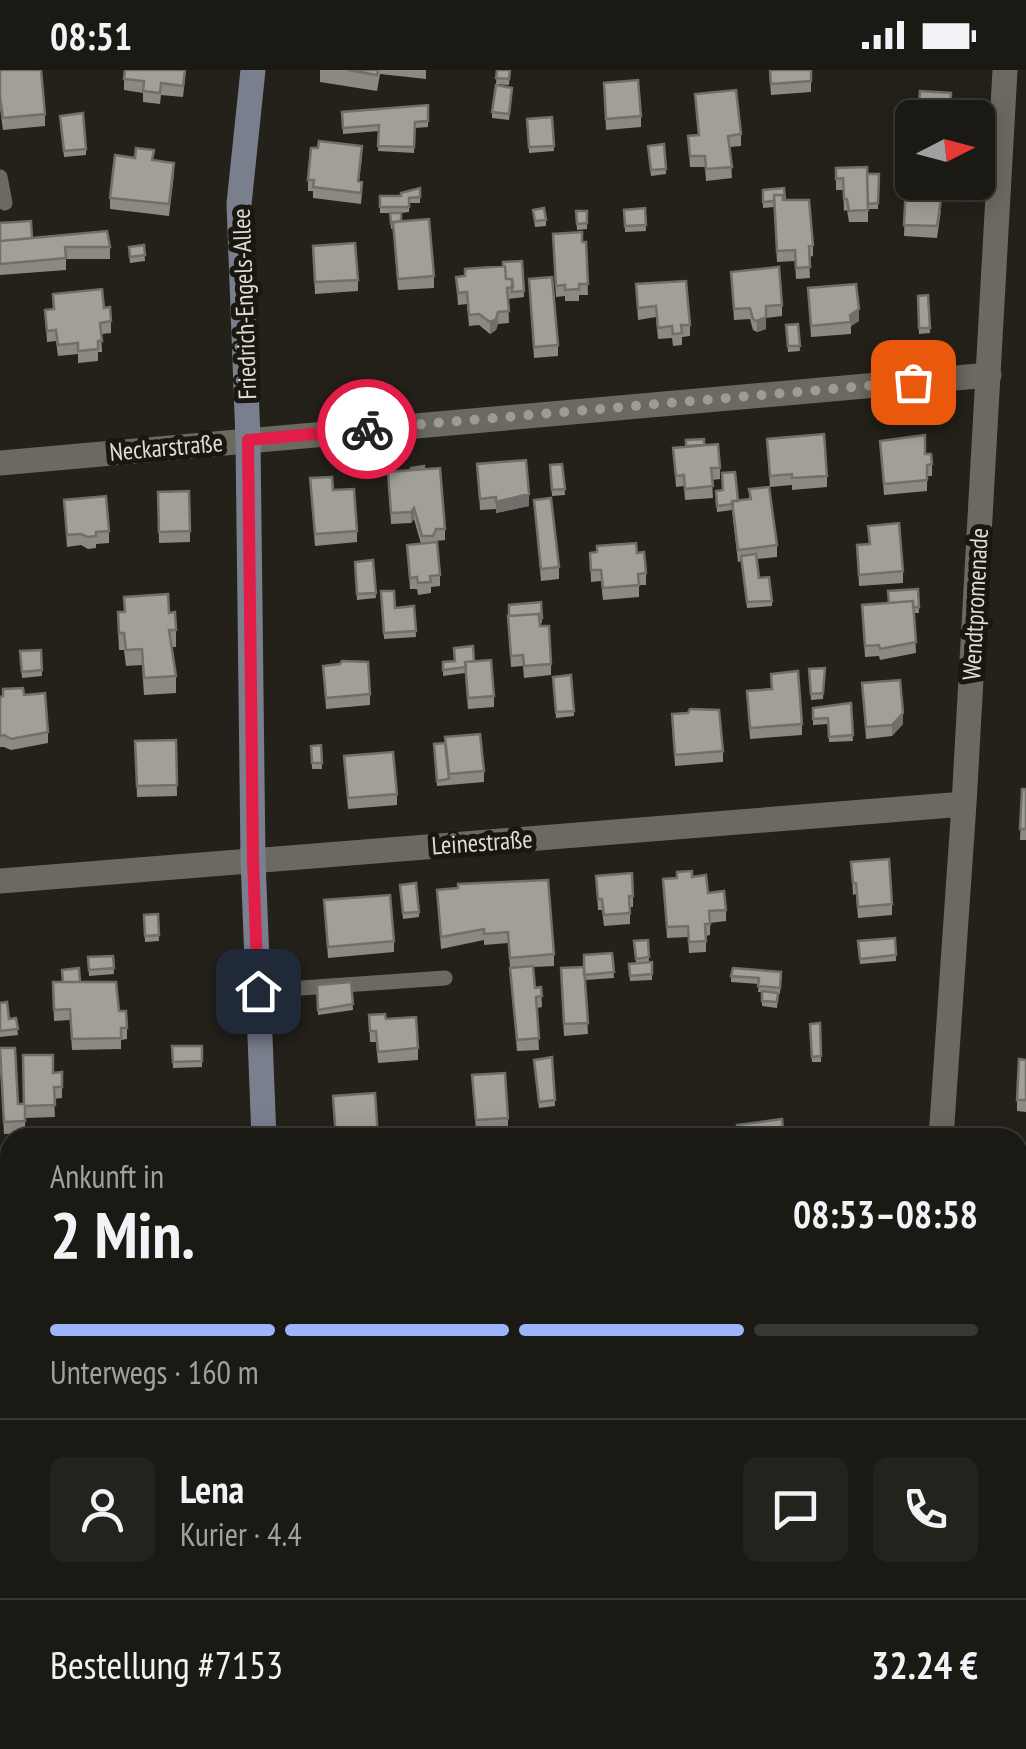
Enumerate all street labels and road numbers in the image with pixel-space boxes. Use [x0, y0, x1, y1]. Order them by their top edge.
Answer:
street label: Friedrich-Engels-Allee [225, 208, 263, 400]
street label: Neckarstraße [108, 426, 224, 468]
street label: Wendtpromenade [955, 527, 995, 681]
street label: Leinestraße [430, 823, 534, 861]

